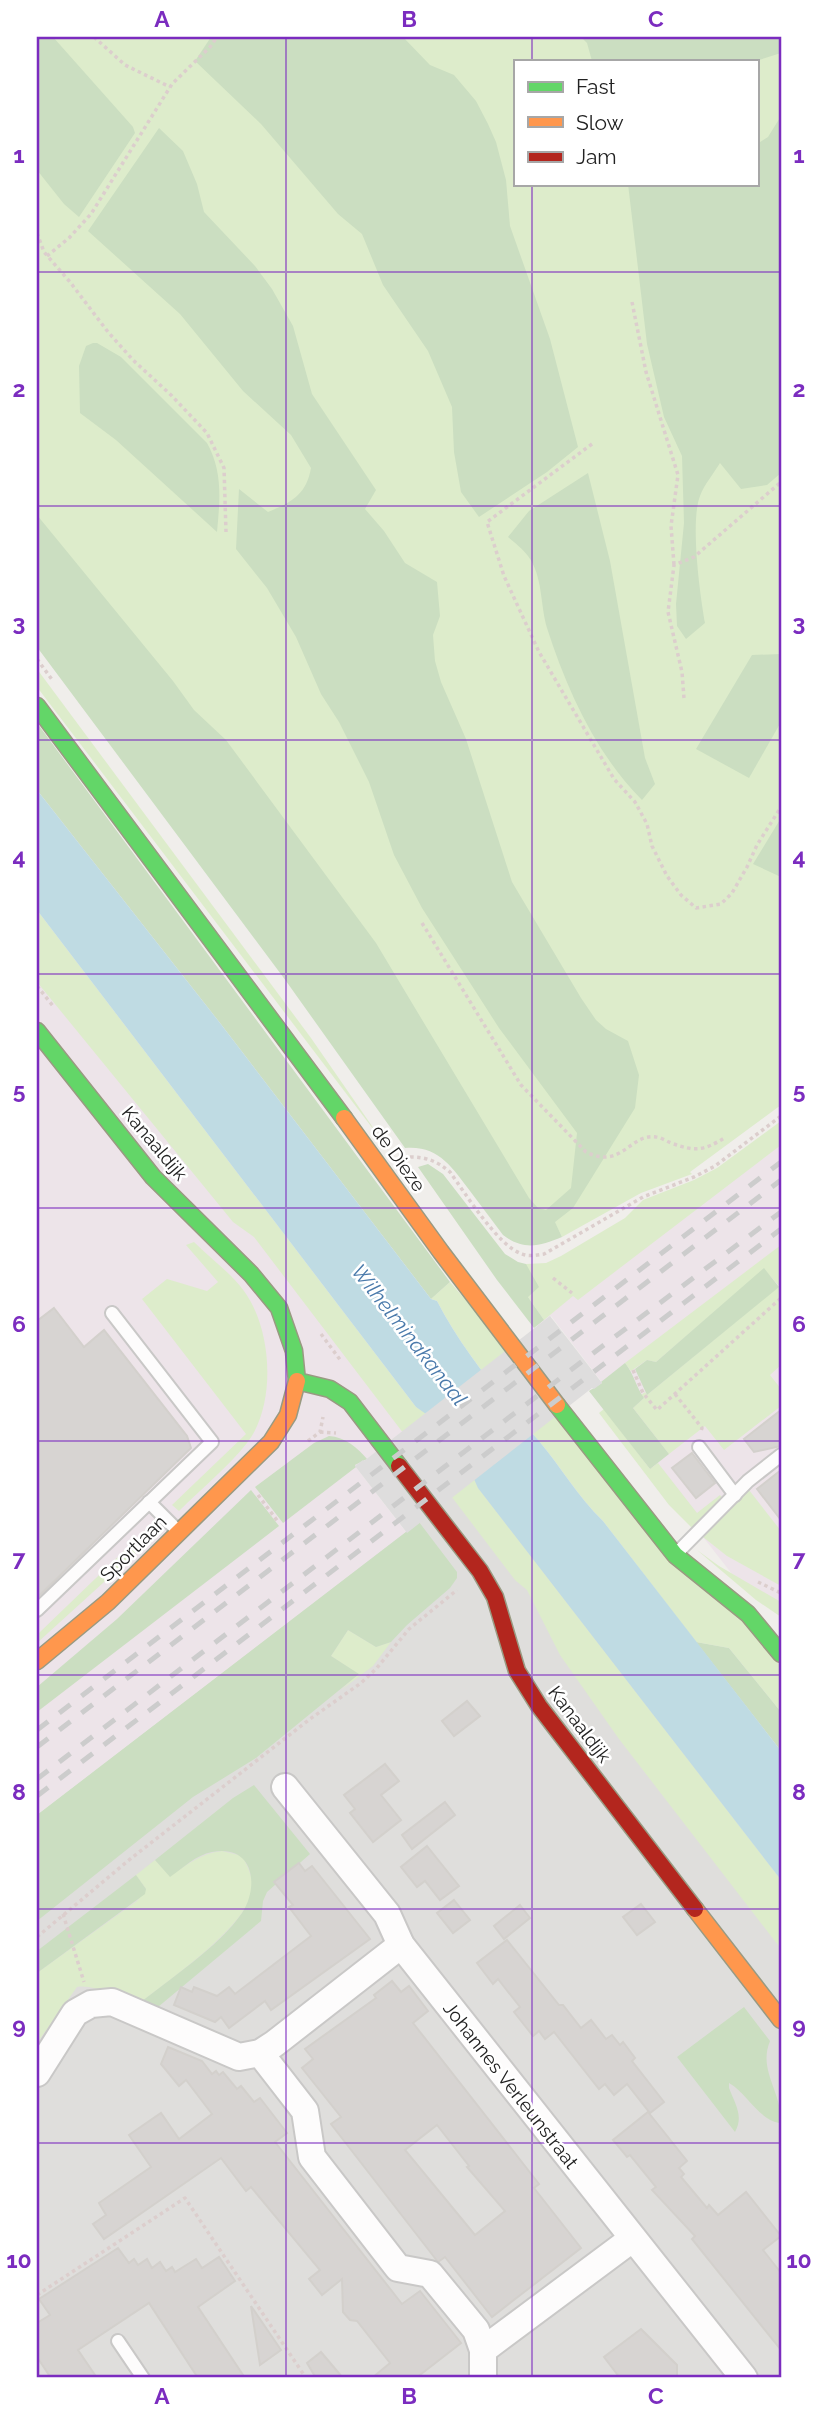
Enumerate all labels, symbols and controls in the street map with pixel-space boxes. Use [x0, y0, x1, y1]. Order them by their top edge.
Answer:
text: A [154, 5, 170, 32]
text: B [401, 5, 417, 32]
text: C [648, 5, 664, 32]
legend [514, 60, 758, 186]
text: Fast [576, 74, 616, 99]
text: Slow [576, 110, 624, 135]
text: 1 [13, 141, 25, 168]
text: 1 [793, 141, 805, 168]
text: Jam [576, 144, 617, 169]
text: 2 [13, 375, 25, 402]
text: 2 [793, 375, 805, 402]
text: 3 [13, 609, 25, 636]
text: 3 [793, 609, 805, 636]
text: 4 [12, 843, 26, 870]
text: 4 [792, 843, 806, 870]
text: 5 [13, 1077, 26, 1104]
text: 5 [793, 1077, 806, 1104]
street label: Kanaaldijk [118, 1102, 192, 1184]
street label: de Dieze [368, 1120, 430, 1196]
water label: Wilhelminakanaal [346, 1259, 472, 1410]
text: 6 [12, 1310, 26, 1337]
text: 6 [792, 1310, 806, 1337]
street label: Sportlaan [95, 1510, 171, 1586]
text: 7 [13, 1544, 26, 1571]
text: 7 [793, 1544, 806, 1571]
street label: Kanaaldijk [544, 1682, 616, 1766]
text: 8 [12, 1778, 26, 1805]
text: 8 [792, 1778, 806, 1805]
street label: Johannes Verleunstraat [439, 1997, 583, 2173]
text: 9 [12, 2012, 26, 2039]
text: 9 [792, 2012, 806, 2039]
text: 10 [6, 2246, 32, 2273]
text: 10 [786, 2246, 812, 2273]
text: A [154, 2382, 170, 2409]
text: B [401, 2382, 417, 2409]
text: C [648, 2382, 664, 2409]

